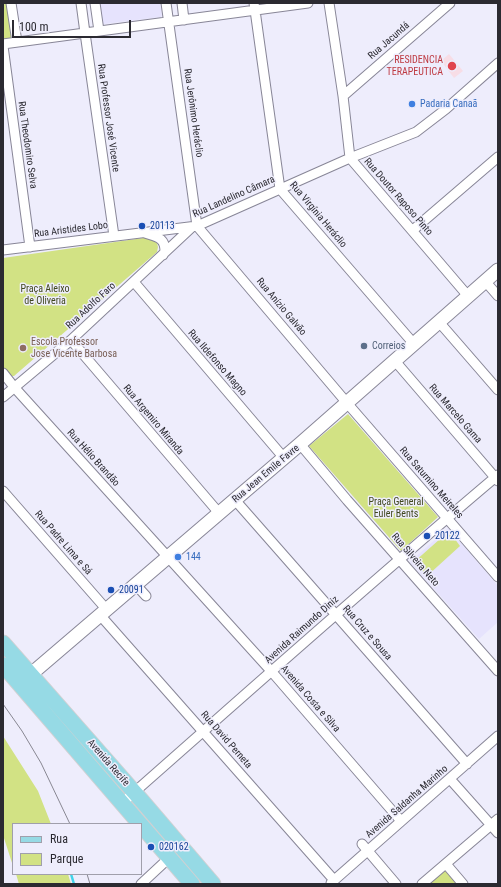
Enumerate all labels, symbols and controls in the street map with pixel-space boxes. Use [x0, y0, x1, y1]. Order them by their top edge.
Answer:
scale bar [14, 12, 133, 38]
text: 100 m [19, 20, 49, 34]
street label: Rua Jacundá [366, 20, 412, 62]
place label: RESIDENCIA TERAPEUTICA [386, 54, 443, 78]
marker: RESIDENCIA TERAPEUTICA [446, 60, 458, 72]
street label: Rua Professor José Vicente [94, 63, 122, 173]
street label: Rua Jerônimo Heráclio [181, 68, 205, 158]
place label: Padaria Canaã [420, 98, 477, 110]
marker: Padaria Canaã [407, 99, 417, 109]
street label: Rua Theodomiro Selva [15, 100, 39, 190]
street label: Rua Doutor Raposo Pinto [361, 156, 435, 238]
street label: Rua Landelino Câmara [191, 174, 277, 220]
street label: Rua Virgínia Heráclio [287, 180, 349, 250]
street label: Rua Aristides Lobo [33, 220, 109, 240]
place label: 20113 [150, 220, 175, 232]
marker: 20113 [137, 221, 147, 231]
street label: Rua Anízio Galvão [254, 276, 308, 338]
street label: Rua Adolfo Faro [64, 280, 118, 332]
park label: Praça Aleixo de Oliveria [20, 283, 70, 306]
street label: Rua Ildefonso Magno [185, 327, 249, 399]
place label: Escola Professor Jose Vicente Barbosa [31, 336, 117, 360]
place label: Correios [372, 340, 405, 352]
marker: Correios [359, 341, 369, 351]
marker: Escola Professor Jose Vicente Barbosa [18, 343, 28, 353]
street label: Rua Marcelo Gama [426, 382, 484, 446]
street label: Rua Argemiro Miranda [120, 383, 186, 457]
street label: Rua Hélio Brandão [64, 427, 122, 489]
street label: Rua Jean Emile Favre [230, 442, 302, 506]
street label: Rua Saturnino Meireles [397, 445, 465, 521]
park label: Praça General Euler Bents [369, 496, 423, 520]
street label: Rua Padre Lima e Sá [32, 508, 94, 578]
place label: 20122 [435, 530, 460, 542]
street label: Rua Silveira Neto [389, 531, 441, 589]
marker: 20122 [422, 531, 432, 541]
place label: 144 [186, 551, 201, 563]
marker: 144 [173, 552, 183, 562]
place label: 20091 [119, 584, 144, 596]
marker: 20091 [106, 585, 116, 595]
street label: Avenida Raimundo Diniz [263, 594, 341, 666]
street label: Rua Cruz e Sousa [340, 603, 394, 663]
street label: Avenida Costa e Silva [278, 663, 342, 735]
street label: Rua David Perneta [198, 709, 254, 771]
street label: Avenida Recife [84, 737, 132, 789]
street label: Avenida Saldanha Marinho [364, 763, 450, 841]
legend [12, 823, 142, 875]
text: Rua [50, 832, 68, 846]
place label: 020162 [159, 841, 189, 853]
marker: 020162 [146, 842, 156, 852]
text: Parque [50, 852, 83, 866]

